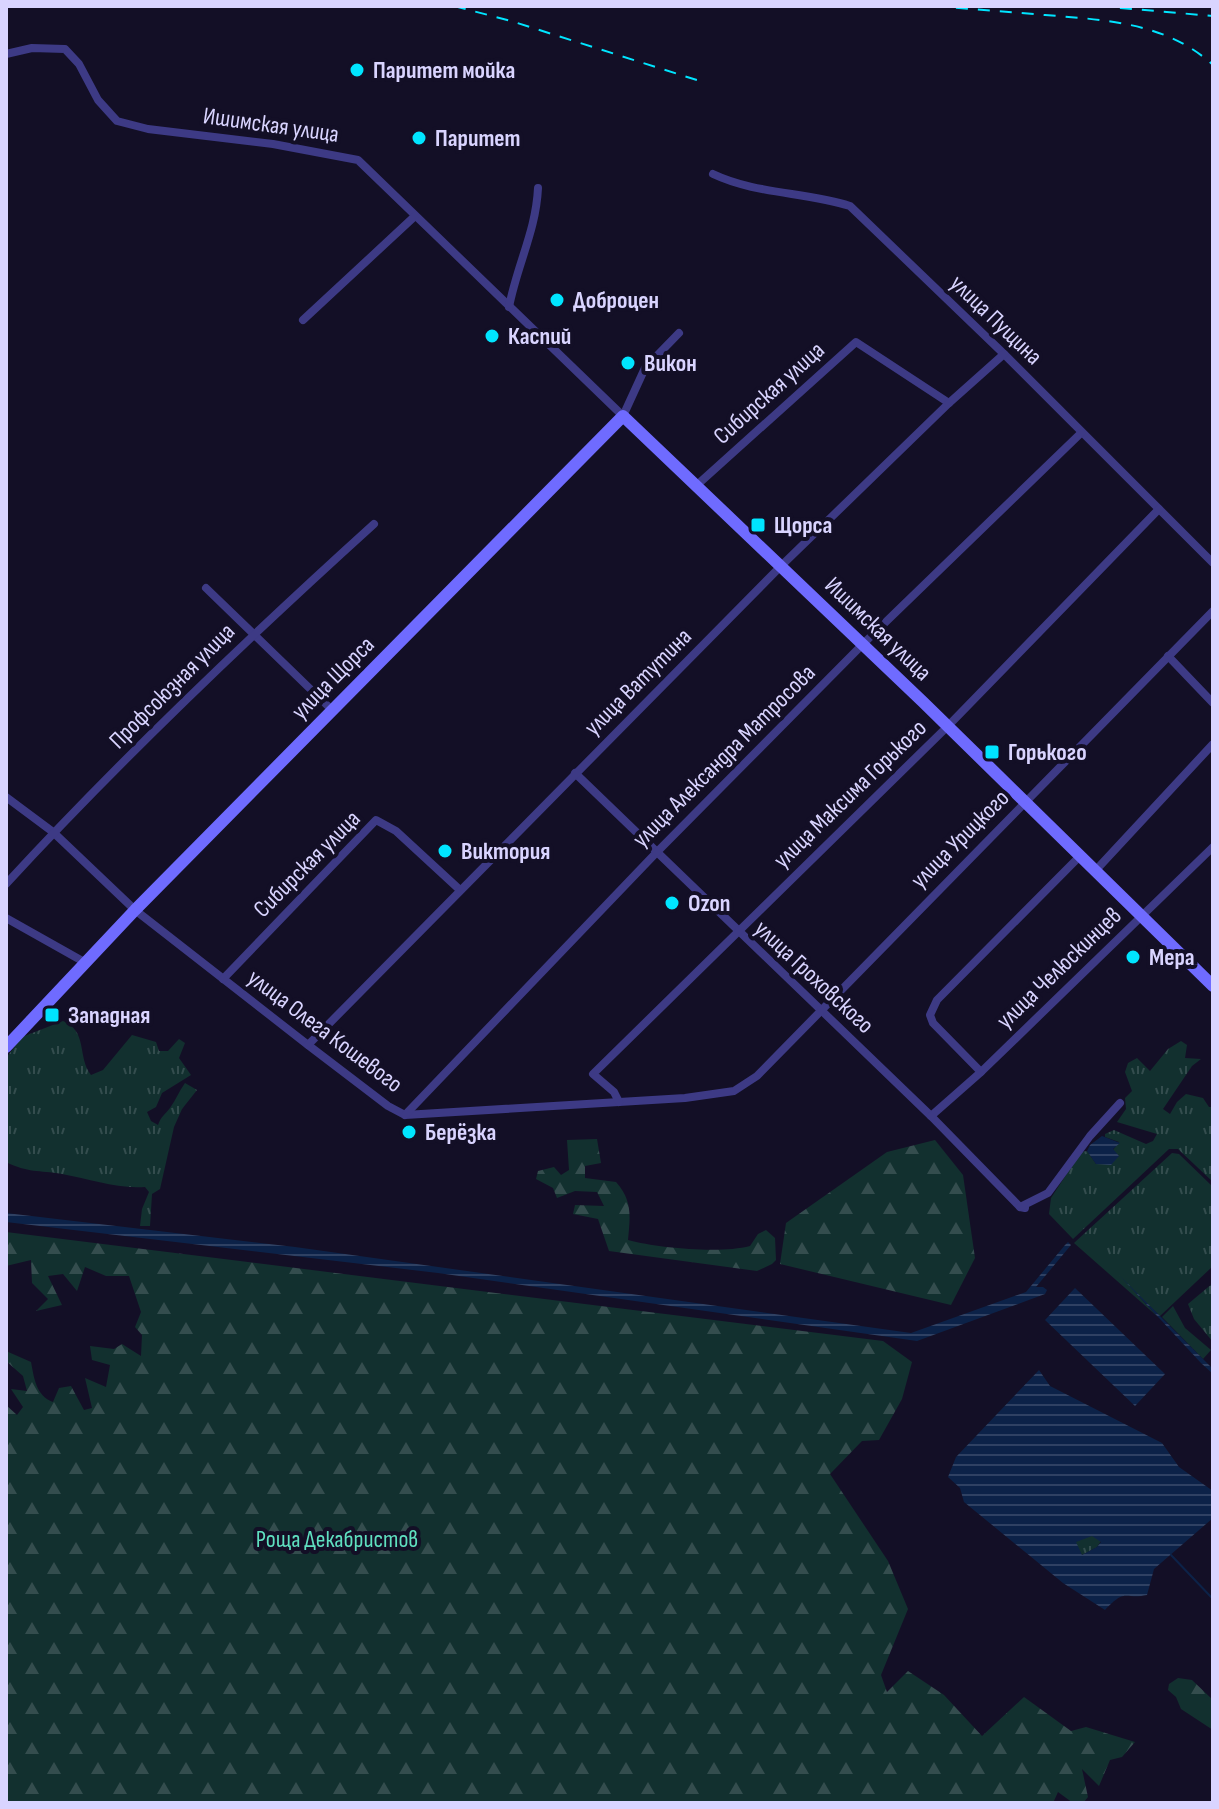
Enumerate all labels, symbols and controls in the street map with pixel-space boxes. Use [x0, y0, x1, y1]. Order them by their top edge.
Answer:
place label: Паритет мойка [373, 56, 515, 85]
marker: Паритет мойка [348, 61, 366, 79]
street label: Ишимская улица [201, 101, 341, 149]
place label: Паритет [435, 124, 521, 153]
marker: Паритет [410, 129, 428, 147]
street label: улица Пущина [944, 269, 1048, 371]
place label: Доброцен [573, 286, 659, 315]
marker: Доброцен [548, 291, 566, 309]
place label: Каспий [508, 322, 571, 351]
marker: Каспий [483, 327, 501, 345]
street label: Сибирская улица [708, 336, 830, 450]
place label: Викон [644, 349, 697, 378]
marker: Викон [619, 354, 637, 372]
place label: Щорса [774, 511, 832, 540]
marker: Щорса [749, 516, 767, 534]
street label: Ишимская улица [819, 571, 937, 687]
street label: Профсоюзная улица [103, 617, 241, 755]
street label: улица Ватутина [578, 622, 698, 742]
street label: улица Щорса [285, 630, 381, 726]
street label: улица Александра Матросова [626, 658, 822, 854]
street label: улица Максима Горького [767, 714, 933, 874]
place label: Горького [1008, 738, 1087, 767]
marker: Горького [983, 743, 1001, 761]
street label: улица Урицкого [905, 784, 1015, 894]
street label: Сибирская улица [247, 804, 367, 924]
place label: Виктория [461, 837, 550, 866]
marker: Виктория [436, 842, 454, 860]
place label: Ozon [688, 889, 731, 918]
marker: Ozon [663, 894, 681, 912]
street label: улица Челюскинцев [991, 901, 1127, 1035]
street label: улица Гроховского [748, 914, 880, 1040]
place label: Мера [1149, 943, 1195, 972]
marker: Мера [1124, 948, 1142, 966]
street label: улица Олега Кошевого [242, 963, 408, 1099]
place label: Западная [68, 1001, 150, 1030]
marker: Западная [43, 1006, 61, 1024]
place label: Берёзка [425, 1118, 496, 1147]
marker: Берёзка [400, 1123, 418, 1141]
park label: Роща Декабристов [256, 1525, 418, 1554]

